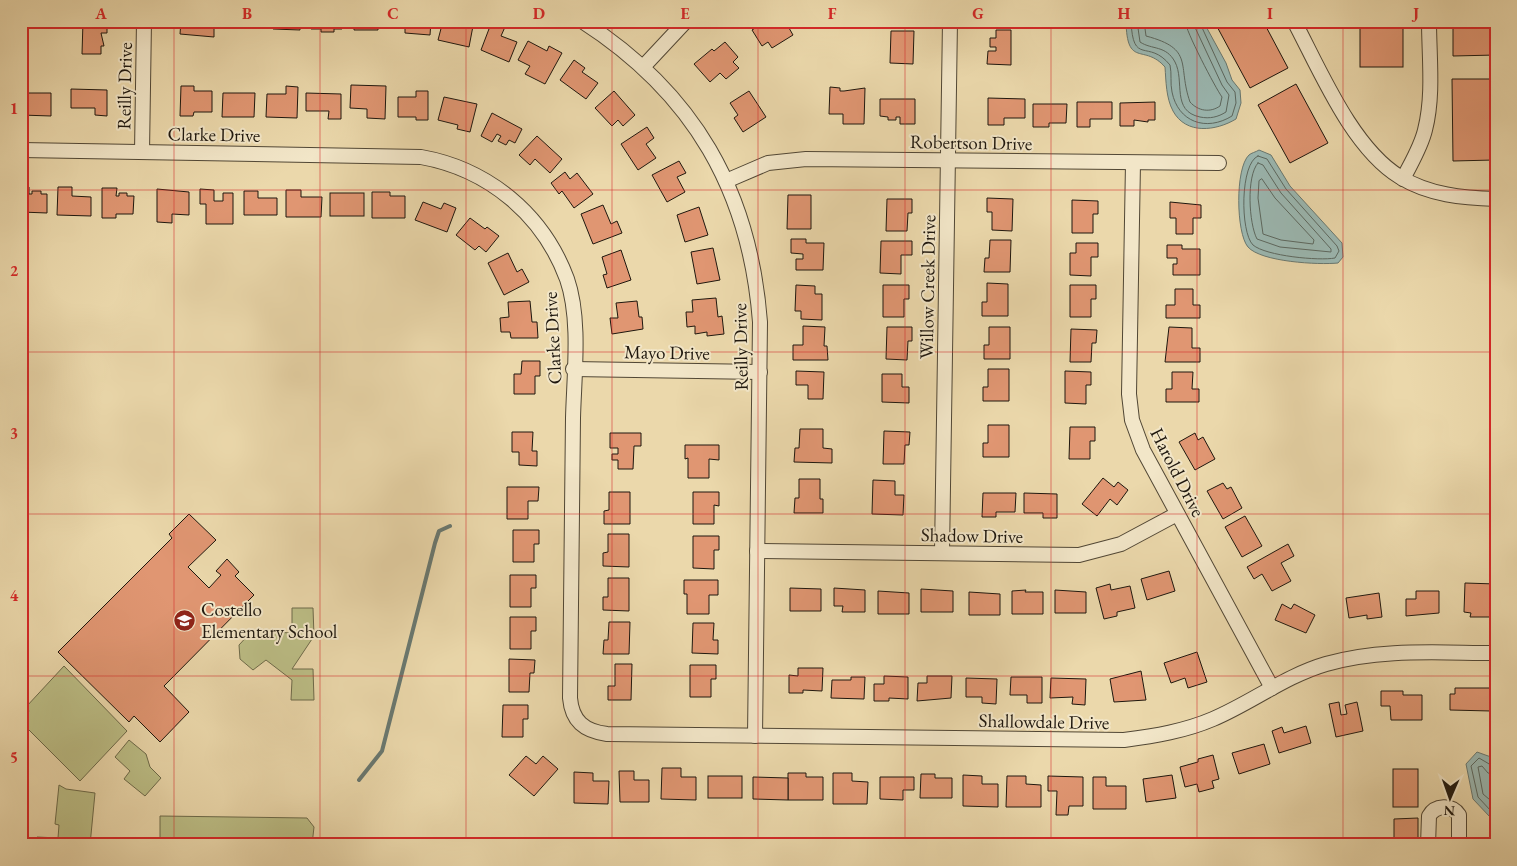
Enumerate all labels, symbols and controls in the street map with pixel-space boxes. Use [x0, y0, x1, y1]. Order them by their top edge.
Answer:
text: A [94, 3, 107, 24]
text: B [242, 3, 252, 24]
text: C [387, 3, 399, 24]
text: D [533, 3, 545, 24]
text: E [680, 3, 690, 24]
text: F [828, 3, 837, 24]
text: G [972, 3, 984, 24]
text: H [1118, 3, 1131, 24]
text: I [1267, 3, 1273, 24]
text: J [1411, 3, 1419, 24]
street label: Reilly Drive [111, 42, 138, 130]
text: 1 [10, 98, 18, 119]
street label: Clarke Drive [167, 121, 261, 148]
street label: Robertson Drive [910, 129, 1032, 156]
street label: Willow Creek Drive [914, 215, 941, 359]
text: 2 [10, 260, 19, 281]
street label: Clarke Drive [538, 291, 567, 385]
street label: Reilly Drive [727, 303, 754, 391]
street label: Mayo Drive [624, 339, 710, 366]
text: 3 [10, 423, 18, 444]
street label: Harold Drive [1144, 423, 1211, 521]
street label: Shadow Drive [921, 522, 1023, 549]
text: 4 [10, 585, 19, 606]
place label: Costello Elementary School [201, 597, 338, 644]
school or university icon: Costello Elementary School [173, 608, 197, 632]
street label: Shallowdale Drive [979, 708, 1109, 735]
text: 5 [10, 747, 18, 768]
north arrow [1424, 774, 1474, 824]
text: N [1443, 802, 1456, 820]

